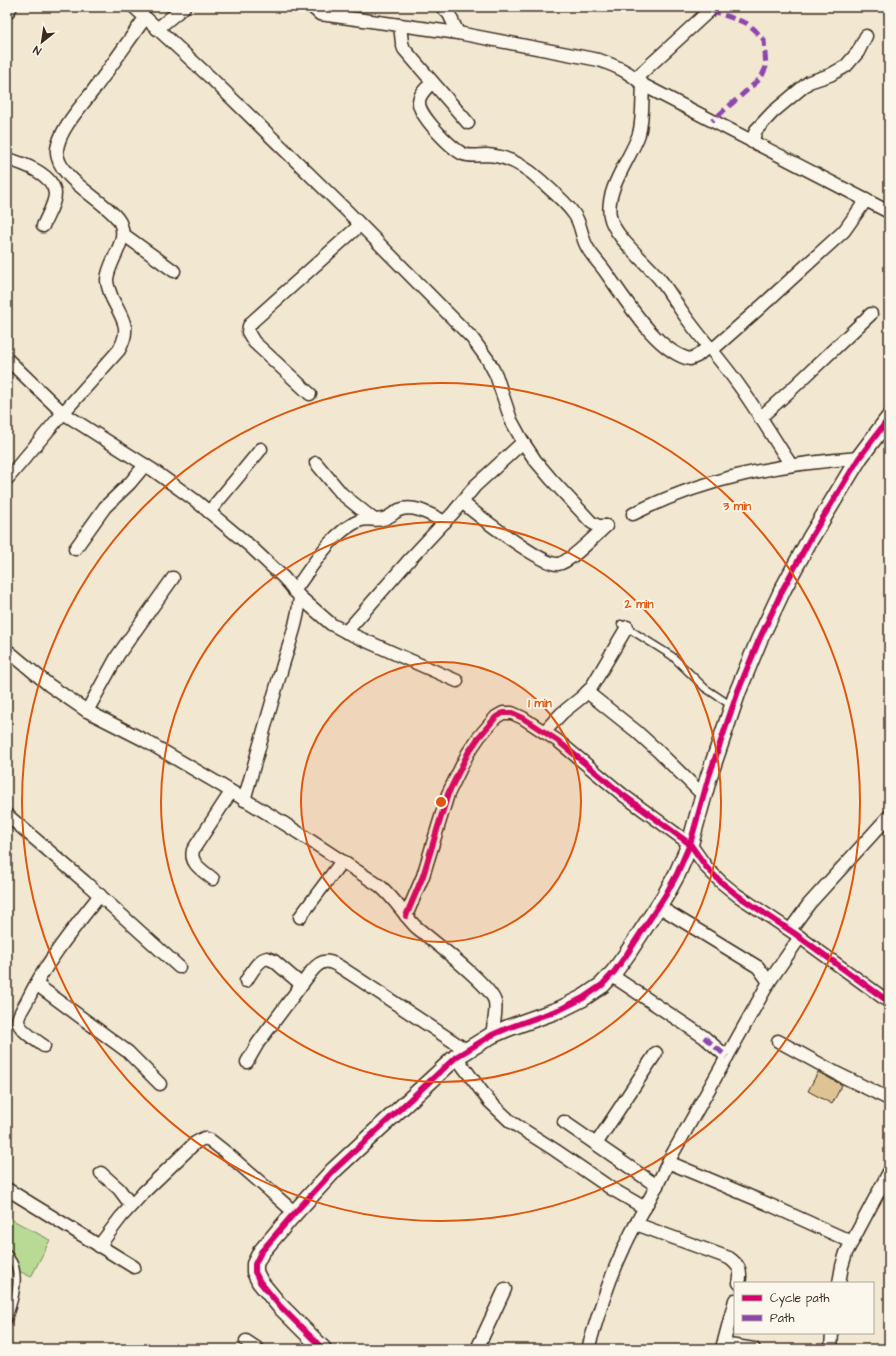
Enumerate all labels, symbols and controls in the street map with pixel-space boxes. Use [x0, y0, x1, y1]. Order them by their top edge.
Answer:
north arrow [22, 22, 62, 62]
text: N [30, 42, 44, 58]
text: 3 min [722, 498, 751, 515]
text: 2 min [624, 596, 653, 613]
text: 1 min [528, 695, 552, 712]
centre of rings [434, 795, 448, 809]
legend [734, 1282, 874, 1334]
text: Cycle path [770, 1290, 829, 1308]
text: Path [770, 1310, 795, 1327]

